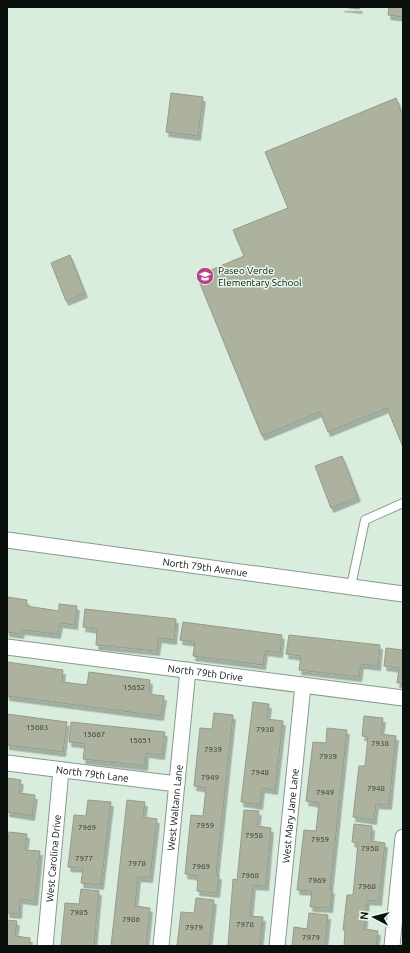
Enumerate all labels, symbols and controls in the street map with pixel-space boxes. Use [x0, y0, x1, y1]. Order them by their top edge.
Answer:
place label: Paseo Verde Elementary School [218, 265, 302, 288]
school or university icon: Paseo Verde Elementary School [195, 266, 215, 286]
street label: North 79th Avenue [162, 556, 248, 578]
street label: North 79th Drive [167, 662, 244, 683]
house number: 15652 [123, 683, 145, 692]
house number: 15683 [26, 723, 48, 732]
house number: 7938 [256, 725, 275, 734]
house number: 15667 [83, 730, 105, 739]
house number: 15651 [129, 736, 151, 745]
house number: 7938 [371, 739, 390, 748]
house number: 7939 [204, 745, 222, 754]
house number: 7939 [319, 752, 337, 761]
street label: North 79th Lane [55, 764, 129, 784]
street label: West Waltann Lane [165, 764, 184, 851]
house number: 7948 [251, 768, 270, 777]
street label: West Mary Jane Lane [280, 768, 300, 864]
house number: 7949 [201, 773, 219, 782]
house number: 7948 [367, 784, 386, 793]
house number: 7949 [316, 788, 334, 797]
street label: West Carolina Drive [44, 814, 62, 903]
house number: 7959 [196, 821, 214, 830]
house number: 7969 [78, 823, 96, 832]
house number: 7958 [245, 831, 264, 840]
house number: 7959 [311, 835, 329, 844]
house number: 7958 [361, 844, 380, 853]
house number: 7977 [75, 854, 93, 863]
house number: 7978 [128, 859, 147, 868]
house number: 7969 [192, 862, 210, 871]
house number: 7968 [241, 871, 260, 880]
house number: 7969 [308, 876, 326, 885]
house number: 7968 [358, 882, 377, 891]
north arrow [354, 897, 394, 937]
house number: 7985 [70, 908, 88, 917]
text: N [358, 911, 371, 921]
house number: 7986 [122, 915, 141, 924]
house number: 7978 [236, 920, 255, 929]
house number: 7979 [185, 923, 203, 932]
house number: 7979 [302, 933, 320, 942]

